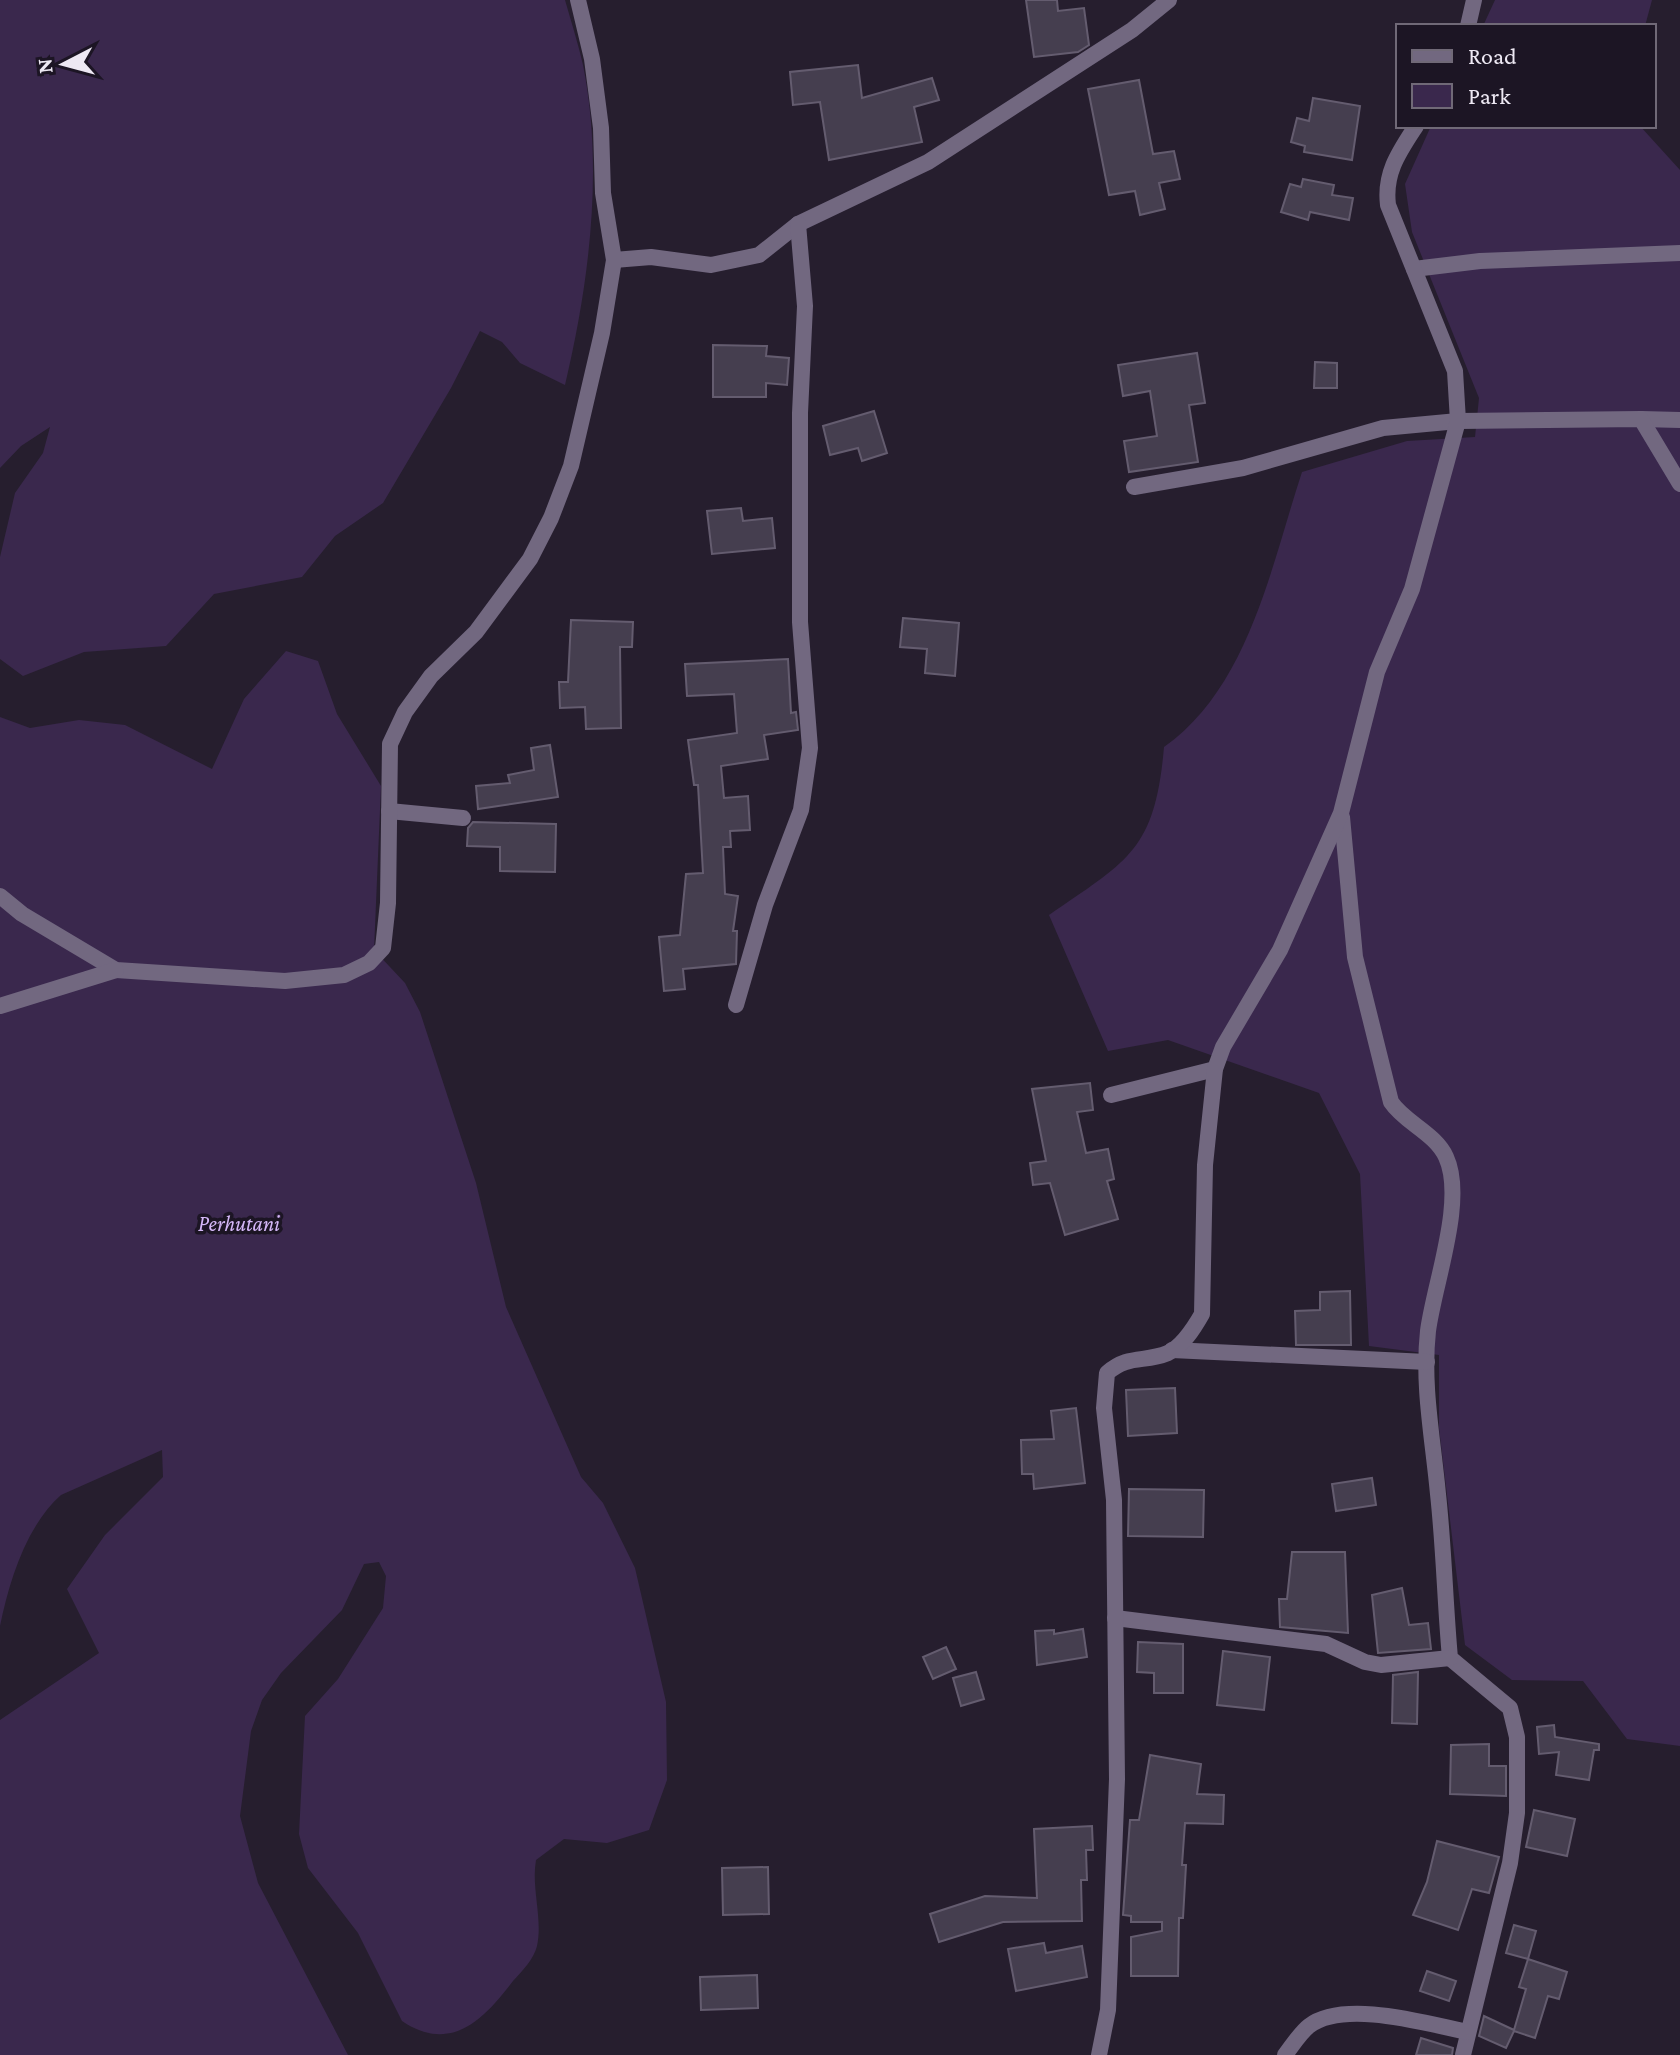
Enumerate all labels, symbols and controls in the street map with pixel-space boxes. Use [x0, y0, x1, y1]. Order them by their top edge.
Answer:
north arrow [24, 24, 104, 104]
legend [1396, 24, 1656, 128]
text: Road [1468, 42, 1517, 69]
text: N [31, 57, 58, 75]
text: Park [1468, 82, 1511, 109]
park label: Perhutani [198, 1211, 280, 1236]

